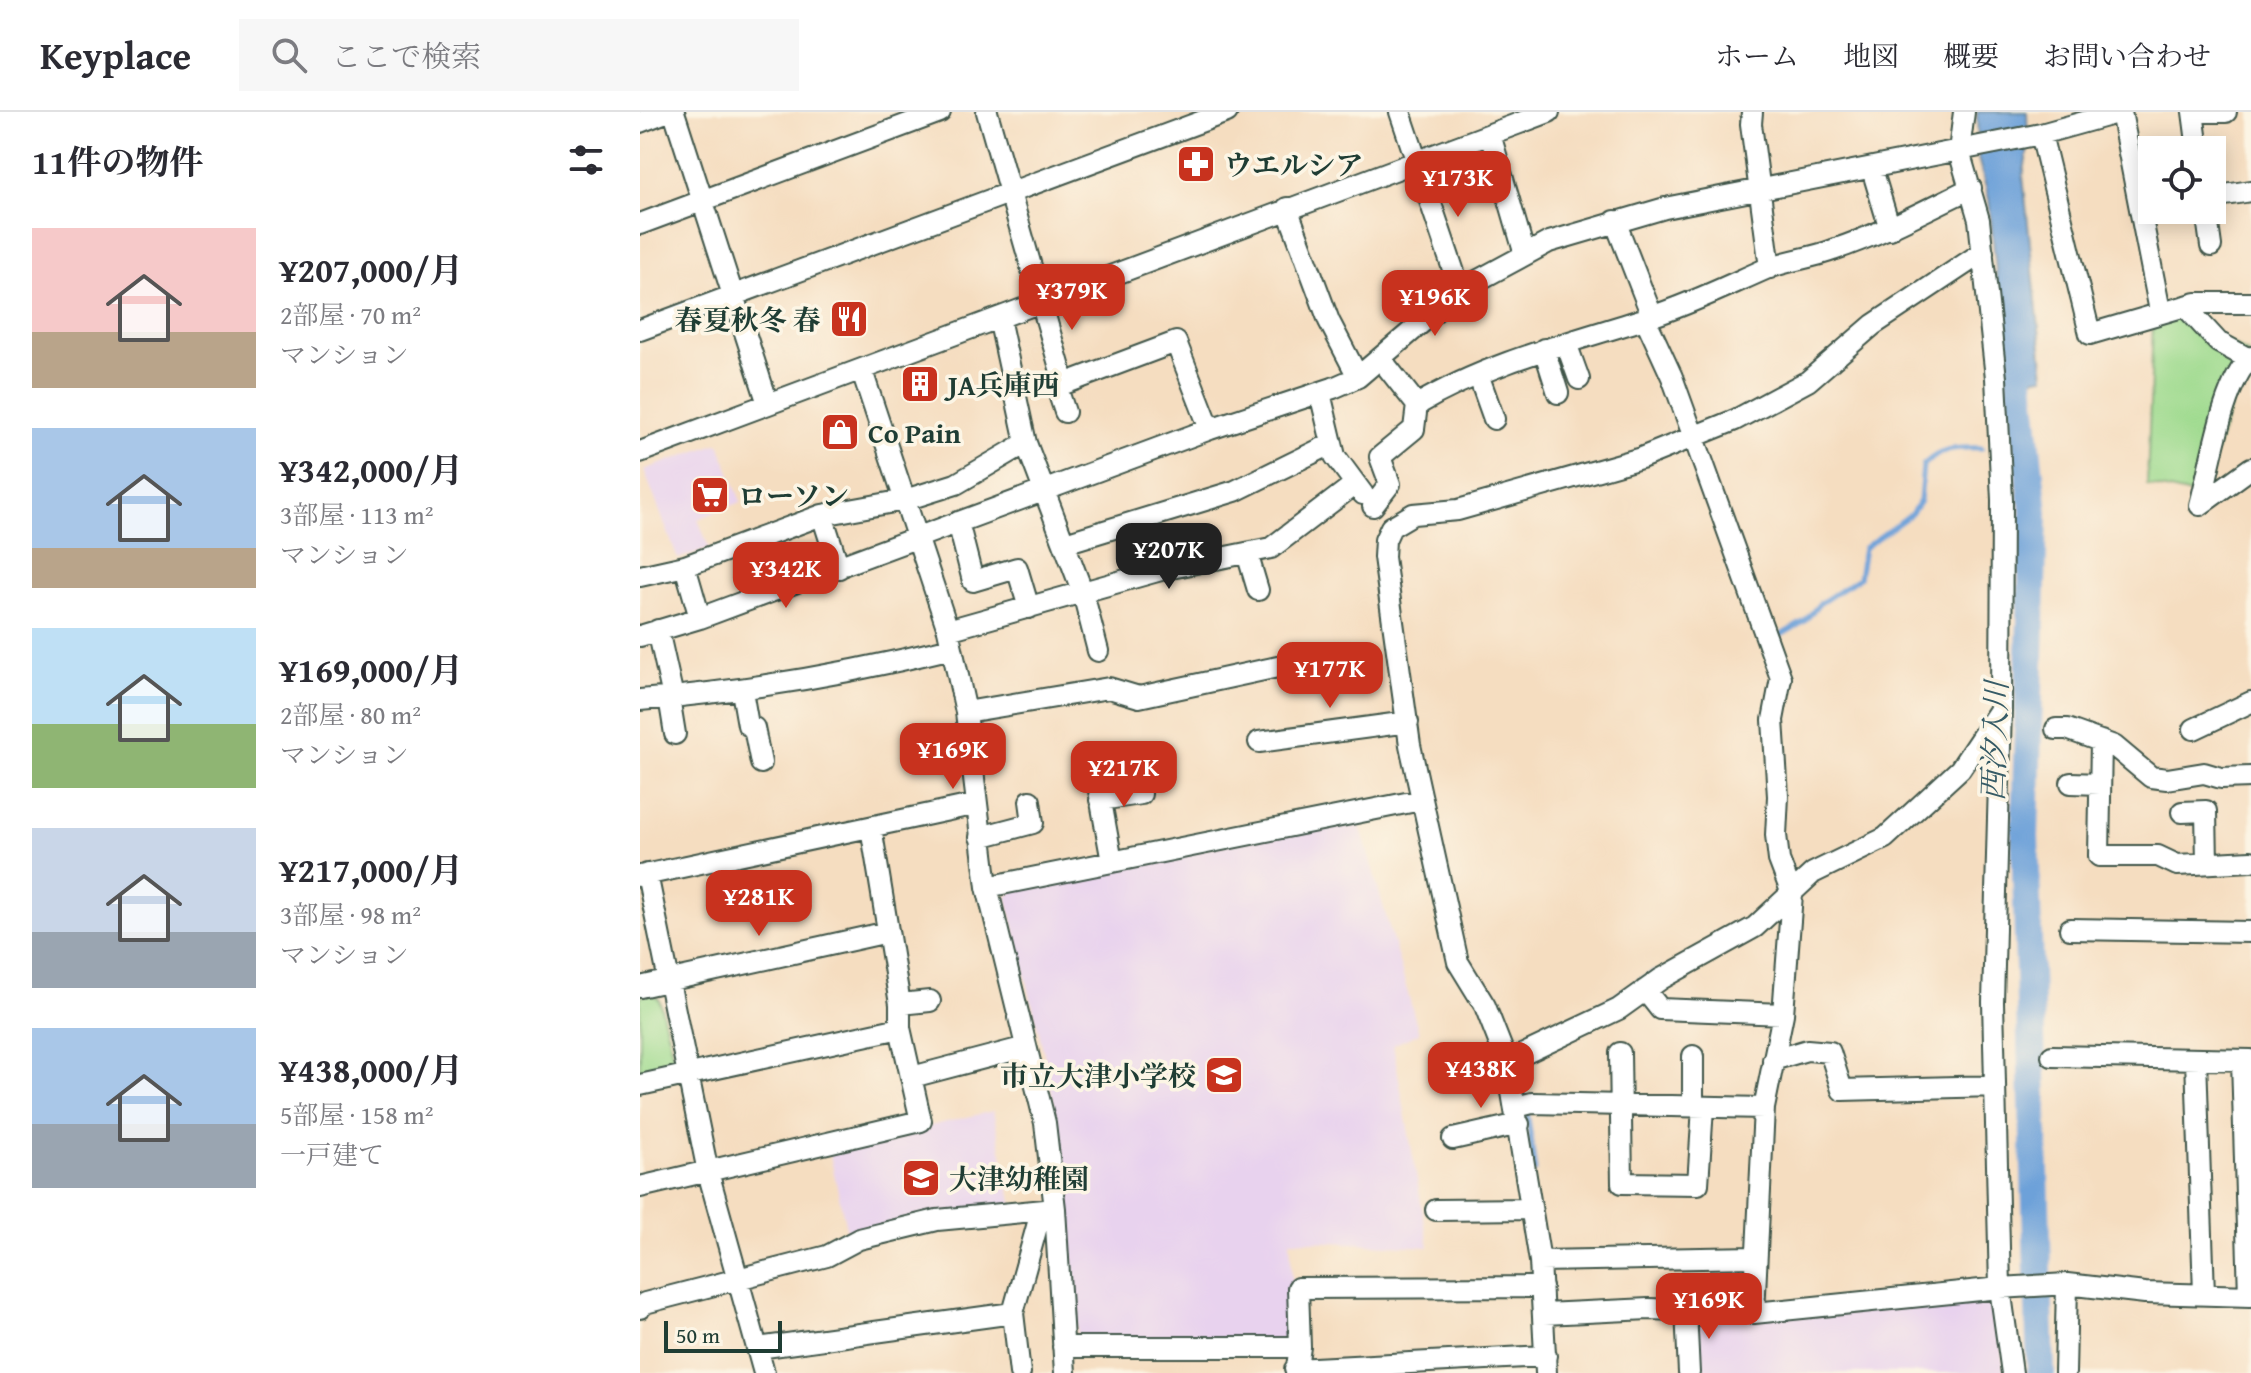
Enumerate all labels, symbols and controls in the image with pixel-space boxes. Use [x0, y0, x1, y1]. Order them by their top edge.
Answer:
search box [239, 19, 799, 91]
text: Keyplace [40, 27, 191, 83]
icon: search [267, 33, 311, 77]
text: ここで検索 [331, 34, 481, 78]
text: ホーム [1715, 35, 1799, 76]
text: 地図 [1843, 35, 1899, 76]
text: 概要 [1943, 35, 1999, 76]
text: お問い合わせ [2043, 35, 2211, 76]
map controls [2138, 136, 2226, 224]
button: locate [2138, 136, 2226, 224]
text: 11件の物件 [32, 137, 203, 186]
icon: filters [564, 138, 608, 182]
pharmacy icon: ウエルシア [1175, 143, 1217, 185]
place label: ウエルシア [1224, 144, 1363, 185]
pin: ¥173K [1402, 151, 1514, 219]
text: ¥173K [1423, 157, 1493, 196]
text: ¥207,000/月 [280, 245, 463, 294]
icon: home [96, 260, 192, 356]
pin: ¥379K [1016, 264, 1128, 332]
text: ¥379K [1037, 270, 1107, 309]
pin: ¥196K [1379, 270, 1491, 338]
text: ¥196K [1400, 276, 1470, 315]
text: 2部屋 · 70 m² [280, 295, 421, 334]
restaurant icon: 春夏秋冬 春 [828, 298, 870, 340]
place label: 春夏秋冬 春 [675, 299, 821, 340]
text: マンション [280, 335, 409, 374]
building icon: JA兵庫西 [899, 363, 941, 405]
place label: JA兵庫西 [944, 364, 1060, 405]
shop icon: Co Pain [819, 411, 861, 453]
place label: Co Pain [868, 412, 961, 453]
text: ¥342,000/月 [280, 445, 463, 494]
icon: home [96, 460, 192, 556]
supermarket icon: ローソン [689, 474, 731, 516]
place label: ローソン [738, 475, 849, 516]
text: 3部屋 · 113 m² [280, 495, 434, 534]
pin: ¥207K [1113, 523, 1225, 591]
text: ¥207K [1134, 529, 1204, 568]
text: マンション [280, 535, 409, 574]
pin: ¥342K [730, 542, 842, 610]
text: ¥342K [751, 548, 821, 587]
pin: ¥177K [1274, 642, 1386, 710]
text: ¥169,000/月 [280, 645, 463, 694]
text: ¥177K [1295, 648, 1365, 687]
icon: home [96, 660, 192, 756]
water label: 西汐入川 [1970, 677, 2018, 802]
text: 2部屋 · 80 m² [280, 695, 421, 734]
pin: ¥169K [897, 723, 1009, 791]
text: ¥169K [918, 729, 988, 768]
text: マンション [280, 735, 409, 774]
pin: ¥217K [1068, 741, 1180, 809]
text: ¥217K [1089, 747, 1159, 786]
text: ¥217,000/月 [280, 845, 463, 894]
icon: home [96, 860, 192, 956]
pin: ¥281K [703, 870, 815, 938]
text: ¥281K [724, 876, 794, 915]
text: 3部屋 · 98 m² [280, 895, 421, 934]
text: マンション [280, 935, 409, 974]
pin: ¥438K [1425, 1042, 1537, 1110]
text: ¥438,000/月 [280, 1045, 463, 1094]
text: ¥438K [1446, 1048, 1516, 1087]
school or university icon: 市立大津小学校 [1203, 1054, 1245, 1096]
place label: 市立大津小学校 [1000, 1055, 1196, 1096]
icon: home [96, 1060, 192, 1156]
text: 5部屋 · 158 m² [280, 1095, 434, 1134]
text: 一戸建て [280, 1135, 384, 1174]
school or university icon: 大津幼稚園 [900, 1157, 942, 1199]
place label: 大津幼稚園 [949, 1158, 1089, 1199]
pin: ¥169K [1653, 1273, 1765, 1341]
text: ¥169K [1674, 1279, 1744, 1318]
scale bar [664, 1317, 782, 1353]
text: 50 m [676, 1319, 720, 1351]

